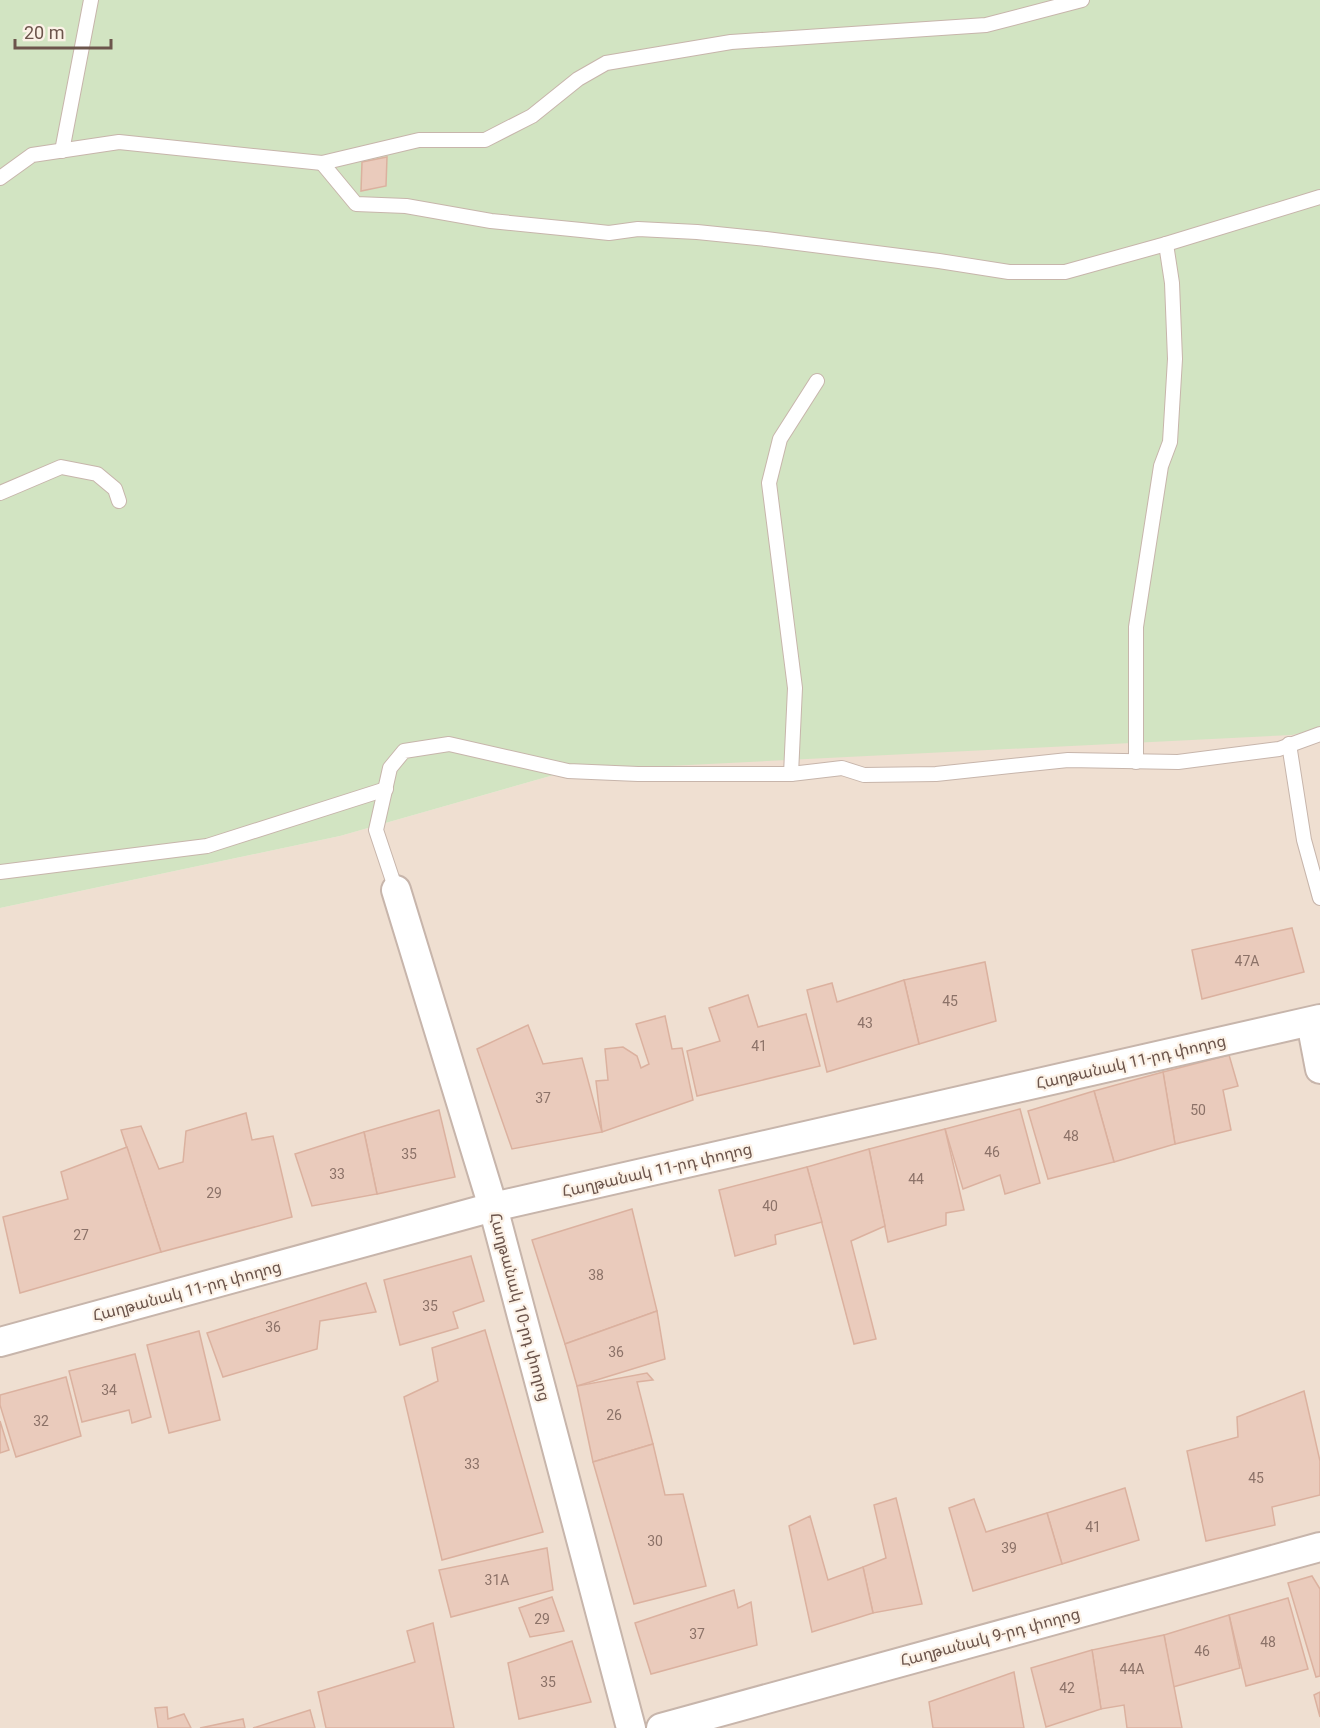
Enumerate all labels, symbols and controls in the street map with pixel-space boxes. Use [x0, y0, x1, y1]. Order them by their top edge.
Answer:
scale bar [15, 12, 111, 50]
text: 20 m [24, 22, 64, 43]
house number: 47А [1235, 953, 1259, 969]
house number: 45 [942, 993, 958, 1009]
house number: 43 [857, 1015, 873, 1031]
street label: Հաղթանակ 11-րդ փողոց [1034, 1031, 1228, 1093]
house number: 41 [751, 1038, 767, 1054]
house number: 37 [535, 1090, 551, 1106]
house number: 50 [1190, 1102, 1206, 1118]
house number: 48 [1063, 1128, 1079, 1144]
street label: Հաղթանակ 11-րդ փողոց [560, 1139, 754, 1201]
house number: 46 [984, 1144, 1000, 1160]
house number: 35 [401, 1146, 417, 1162]
house number: 33 [329, 1166, 345, 1182]
house number: 44 [908, 1171, 924, 1187]
house number: 29 [206, 1185, 222, 1201]
house number: 40 [762, 1198, 778, 1214]
street label: Հաղթանակ 10-րդ փողոց [486, 1211, 554, 1403]
house number: 27 [73, 1227, 89, 1243]
street label: Հաղթանակ 11-րդ փողոց [91, 1257, 283, 1325]
house number: 38 [588, 1267, 604, 1283]
house number: 35 [422, 1298, 438, 1314]
house number: 36 [265, 1319, 281, 1335]
house number: 36 [608, 1344, 624, 1360]
house number: 34 [101, 1382, 117, 1398]
house number: 26 [606, 1407, 622, 1423]
house number: 32 [33, 1413, 49, 1429]
house number: 33 [464, 1456, 480, 1472]
house number: 45 [1248, 1470, 1264, 1486]
house number: 41 [1085, 1519, 1101, 1535]
house number: 30 [647, 1533, 663, 1549]
house number: 39 [1001, 1540, 1017, 1556]
house number: 31А [485, 1572, 509, 1588]
street label: Հաղթանակ 9-րդ փողոց [898, 1604, 1082, 1670]
house number: 29 [534, 1611, 550, 1627]
house number: 37 [689, 1626, 705, 1642]
house number: 48 [1260, 1634, 1276, 1650]
house number: 46 [1194, 1643, 1210, 1659]
house number: 44А [1120, 1661, 1144, 1677]
house number: 35 [540, 1674, 556, 1690]
house number: 42 [1059, 1680, 1075, 1696]

